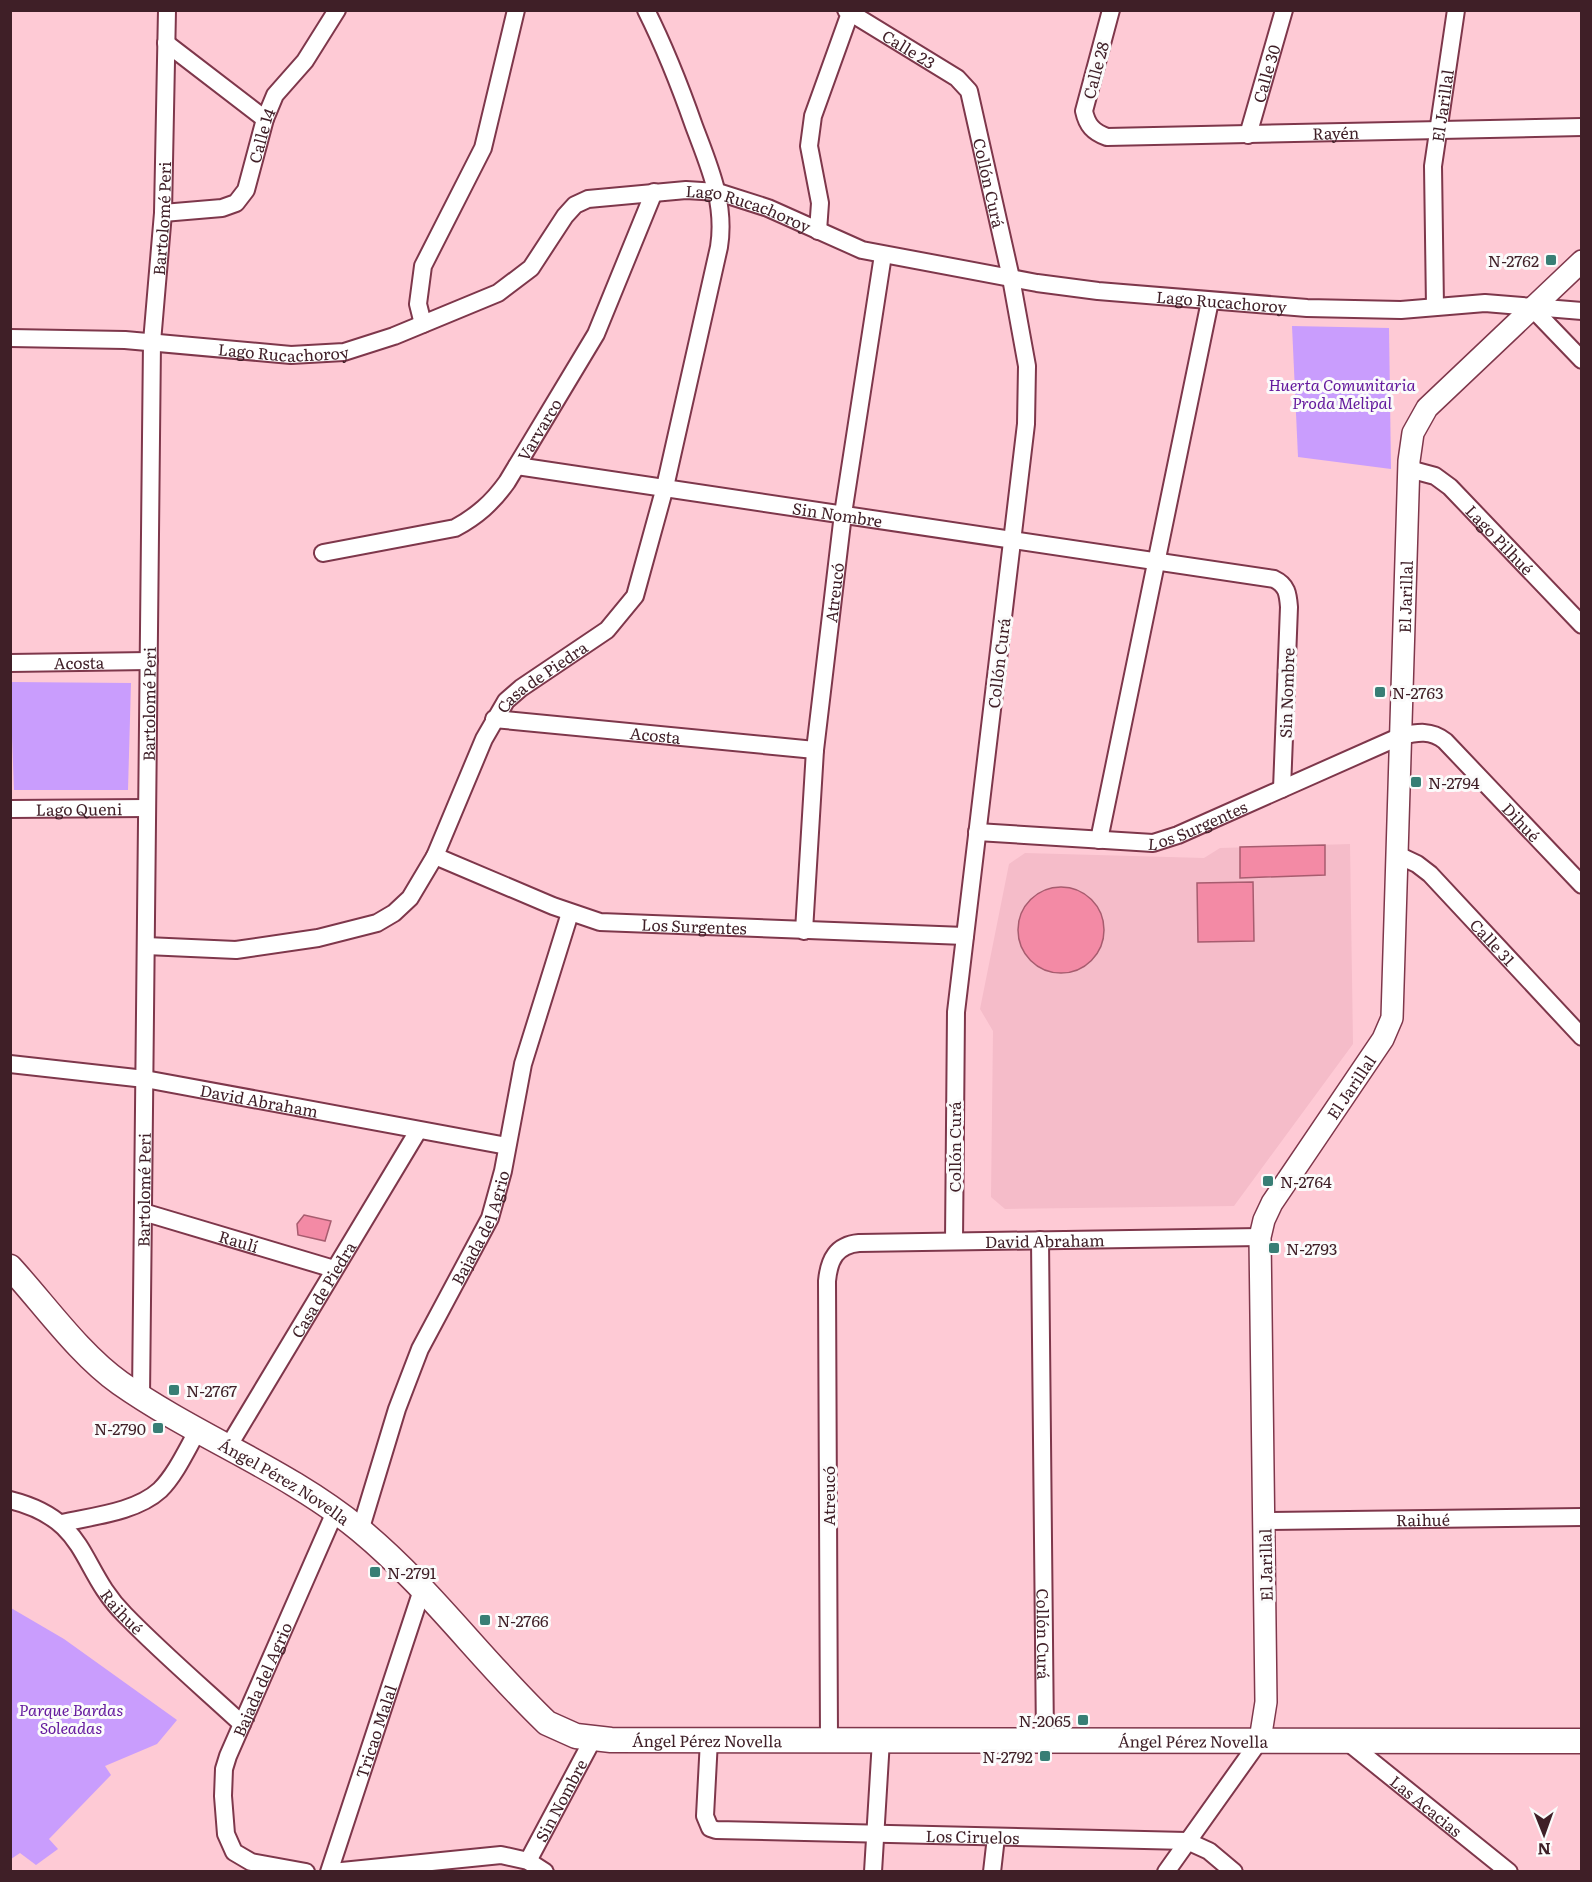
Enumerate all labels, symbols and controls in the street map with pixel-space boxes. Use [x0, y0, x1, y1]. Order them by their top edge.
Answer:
street label: Calle 23 [878, 23, 940, 74]
street label: Calle 28 [1076, 38, 1114, 101]
street label: Calle 30 [1246, 42, 1286, 105]
street label: El Jarillal [1425, 68, 1459, 144]
street label: Calle 14 [242, 104, 280, 166]
street label: Rayén [1312, 120, 1360, 145]
street label: Collón Curá [968, 136, 1011, 230]
street label: Bartolomé Peri [146, 161, 176, 276]
street label: Lago Rucachoroy [685, 178, 816, 238]
place label: N-2762 [1488, 248, 1539, 272]
marker: N-2762 [1544, 253, 1558, 267]
street label: Lago Rucachoroy [1155, 284, 1289, 318]
street label: Lago Rucachoroy [217, 336, 353, 367]
park label: Huerta Comunitaria Proda Melipal [1268, 372, 1416, 414]
street label: Varvarco [511, 393, 567, 465]
street label: Sin Nombre [791, 495, 884, 532]
street label: Lago Pilhué [1461, 499, 1540, 580]
street label: El Jarillal [1392, 560, 1418, 634]
street label: Atreucó [818, 561, 849, 624]
street label: Collón Curá [981, 616, 1016, 710]
street label: Casa de Piedra [490, 635, 592, 717]
street label: Bartolomé Peri [136, 647, 161, 761]
street label: Sin Nombre [1272, 647, 1300, 739]
street label: Acosta [53, 650, 105, 674]
place label: N-2763 [1392, 680, 1444, 704]
marker: N-2763 [1373, 685, 1387, 699]
street label: Acosta [629, 720, 682, 749]
place label: N-2794 [1428, 770, 1480, 794]
marker: N-2794 [1409, 775, 1423, 789]
street label: Los Surgentes [1147, 794, 1251, 855]
street label: Lago Queni [36, 796, 122, 821]
street label: Dihué [1497, 797, 1546, 847]
street label: Los Surgentes [641, 912, 747, 940]
street label: Calle 31 [1465, 913, 1522, 971]
street label: El Jarillal [1320, 1050, 1381, 1124]
street label: David Abraham [198, 1077, 321, 1123]
street label: Collón Curá [942, 1101, 966, 1193]
street label: Bartolomé Peri [131, 1133, 156, 1247]
street label: Bajada del Agrio [445, 1167, 515, 1289]
place label: N-2764 [1280, 1169, 1332, 1193]
marker: N-2764 [1261, 1174, 1275, 1188]
street label: Raulí [216, 1223, 262, 1258]
street label: David Abraham [985, 1227, 1105, 1253]
street label: Casa de Piedra [284, 1236, 361, 1342]
place label: N-2793 [1286, 1236, 1338, 1260]
marker: N-2793 [1267, 1241, 1281, 1255]
place label: N-2767 [186, 1378, 237, 1402]
marker: N-2767 [167, 1383, 181, 1397]
place label: N-2790 [94, 1416, 146, 1440]
marker: N-2790 [151, 1421, 165, 1435]
street label: Ángel Pérez Novella [215, 1432, 356, 1530]
street label: Atreucó [816, 1466, 840, 1526]
street label: Raihué [1396, 1507, 1450, 1531]
street label: El Jarillal [1252, 1528, 1278, 1602]
place label: N-2791 [387, 1560, 437, 1584]
marker: N-2791 [368, 1565, 382, 1579]
street label: Raihué [95, 1584, 149, 1640]
street label: Collón Curá [1031, 1588, 1056, 1680]
place label: N-2766 [497, 1608, 549, 1632]
marker: N-2766 [478, 1613, 492, 1627]
street label: Bajada del Agrio [226, 1618, 297, 1740]
street label: Tricao Malal [349, 1682, 402, 1781]
park label: Parque Bardas Soleadas [19, 1697, 123, 1739]
place label: N-2065 [1019, 1708, 1071, 1732]
marker: N-2065 [1076, 1713, 1090, 1727]
street label: Ángel Pérez Novella [632, 1728, 782, 1752]
street label: Ángel Pérez Novella [1118, 1729, 1268, 1753]
place label: N-2792 [982, 1744, 1033, 1768]
marker: N-2792 [1038, 1749, 1052, 1763]
street label: Sin Nombre [528, 1754, 592, 1846]
street label: Las Acacias [1385, 1769, 1468, 1842]
north arrow [1514, 1804, 1574, 1864]
street label: Los Ciruelos [925, 1823, 1020, 1849]
text: N [1537, 1838, 1551, 1862]

